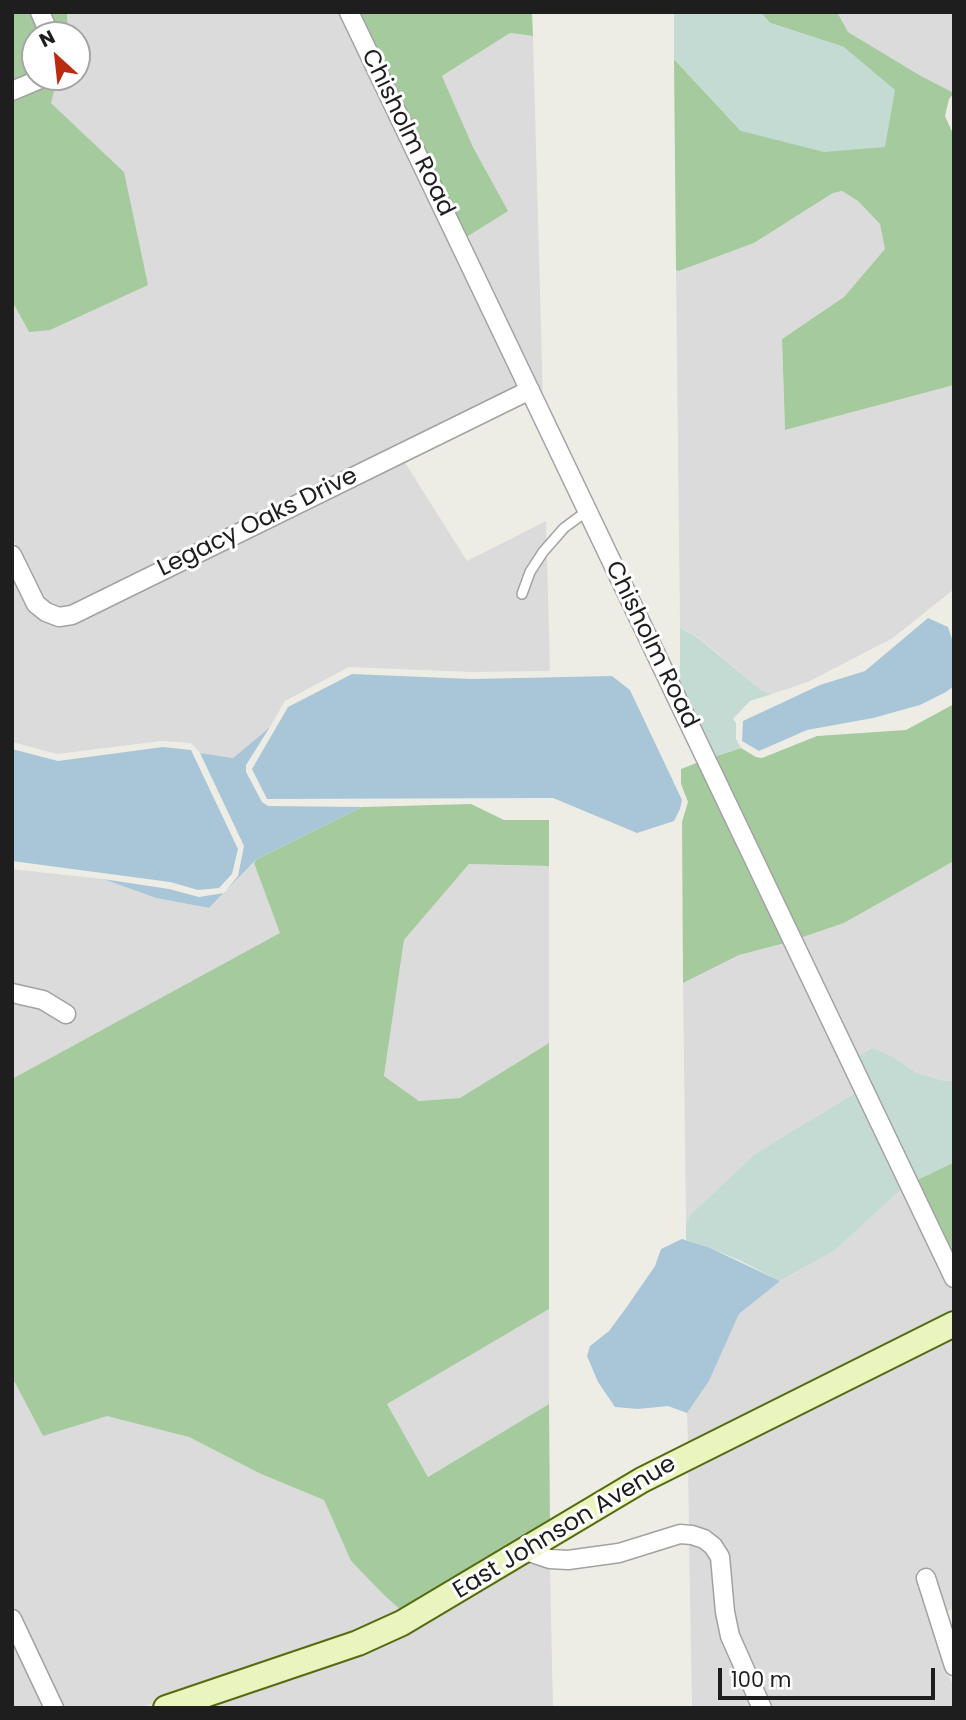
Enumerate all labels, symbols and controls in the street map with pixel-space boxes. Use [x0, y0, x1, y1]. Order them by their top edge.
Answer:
north arrow [21, 21, 91, 91]
text: N [35, 23, 60, 54]
street label: Chisholm Road [354, 45, 460, 221]
street label: Legacy Oaks Drive [153, 462, 363, 584]
street label: Chisholm Road [598, 557, 704, 733]
street label: East Johnson Avenue [448, 1450, 682, 1606]
scale bar [721, 1654, 938, 1698]
text: 100 m [731, 1665, 791, 1694]

